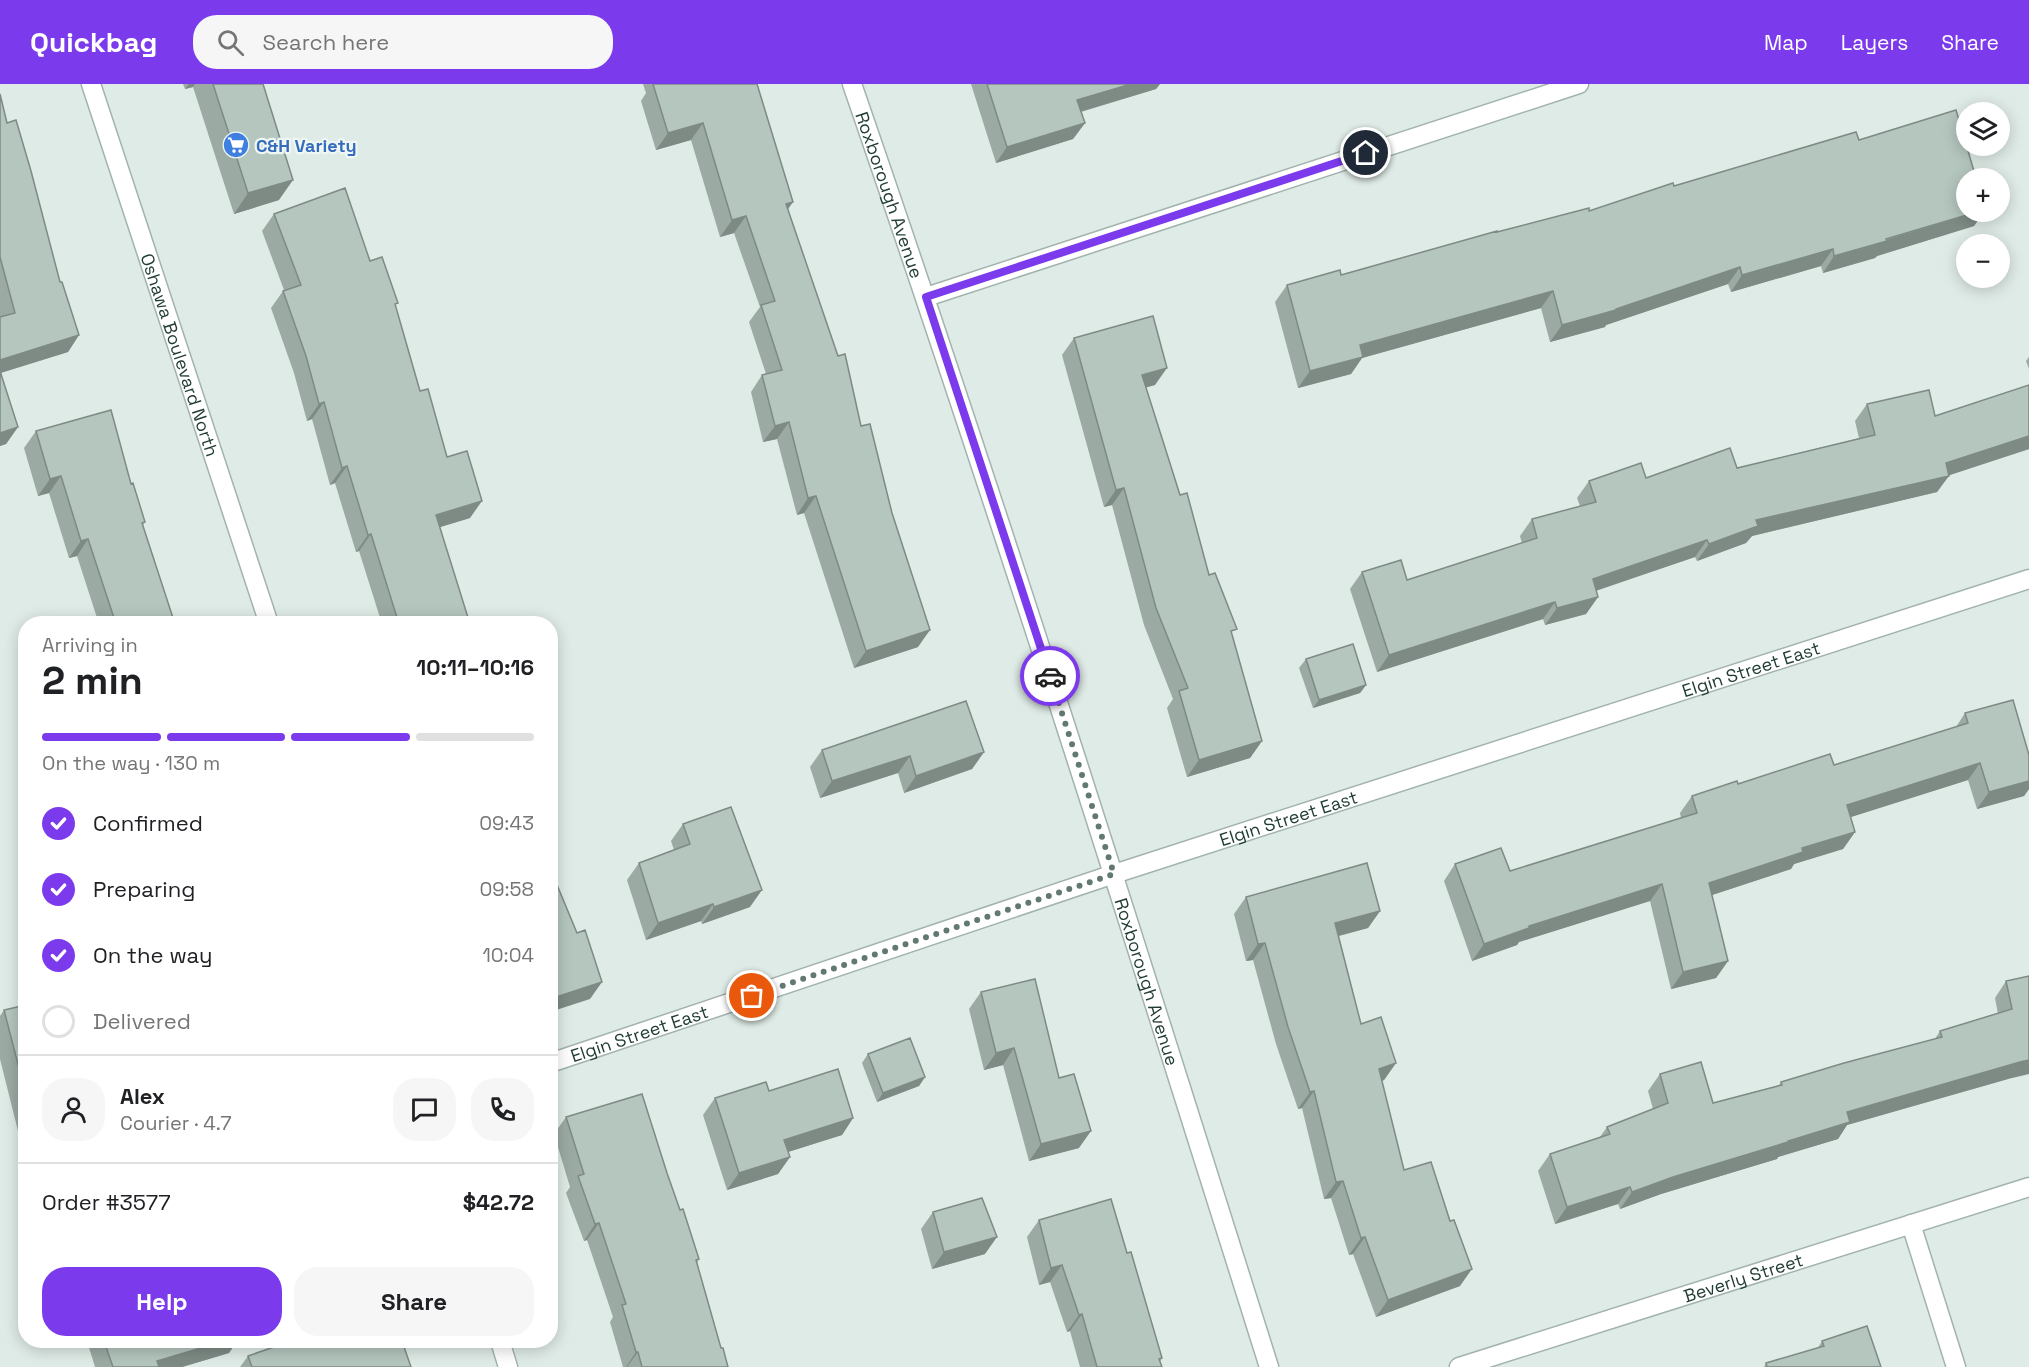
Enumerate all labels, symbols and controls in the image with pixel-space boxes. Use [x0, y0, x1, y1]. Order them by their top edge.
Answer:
search box [193, 15, 613, 69]
text: Quickbag [30, 24, 157, 60]
icon: search [214, 26, 247, 59]
text: Search here [262, 28, 389, 56]
text: Map [1764, 29, 1808, 56]
text: Layers [1841, 29, 1908, 56]
text: Share [1941, 29, 1999, 56]
map controls [1956, 102, 2010, 288]
button: layers [1956, 102, 2010, 156]
street label: Roxborough Avenue [851, 108, 929, 281]
pin [1340, 127, 1391, 178]
supermarket icon: C&H Variety [221, 130, 251, 160]
place label: C&H Variety [256, 134, 357, 157]
icon: home [1349, 136, 1382, 169]
button: + [1956, 168, 2010, 222]
button: − [1956, 234, 2010, 288]
street label: Oshawa Boulevard North [136, 250, 224, 459]
text: Arriving in [42, 632, 138, 658]
street label: Elgin Street East [1679, 636, 1823, 702]
courier [1020, 646, 1080, 706]
text: 10:11–10:16 [416, 653, 534, 681]
text: 2 min [42, 656, 143, 705]
icon: car [1034, 660, 1067, 693]
text: On the way · 130 m [42, 750, 220, 776]
street label: Elgin Street East [1216, 785, 1360, 851]
icon: check [42, 807, 75, 840]
text: Confirmed [93, 809, 203, 837]
text: 09:43 [479, 810, 534, 836]
icon: check [42, 873, 75, 906]
text: Preparing [93, 875, 195, 903]
text: 09:58 [479, 876, 534, 902]
street label: Roxborough Avenue [1110, 895, 1185, 1068]
icon: check [42, 939, 75, 972]
text: On the way [93, 941, 212, 969]
text: 10:04 [482, 942, 534, 968]
pin [726, 970, 777, 1021]
icon: bag [735, 979, 768, 1012]
street label: Elgin Street East [567, 999, 711, 1067]
text: Delivered [93, 1007, 191, 1035]
button: person [42, 1078, 105, 1141]
button: chat [393, 1078, 456, 1141]
button: phone [471, 1078, 534, 1141]
text: Alex [120, 1082, 165, 1110]
text: Courier · 4.7 [120, 1110, 231, 1136]
text: Order #3577 [42, 1188, 171, 1216]
text: $42.72 [463, 1188, 534, 1216]
street label: Beverly Street [1681, 1248, 1806, 1307]
button: Help [42, 1267, 282, 1336]
button: Share [294, 1267, 534, 1336]

